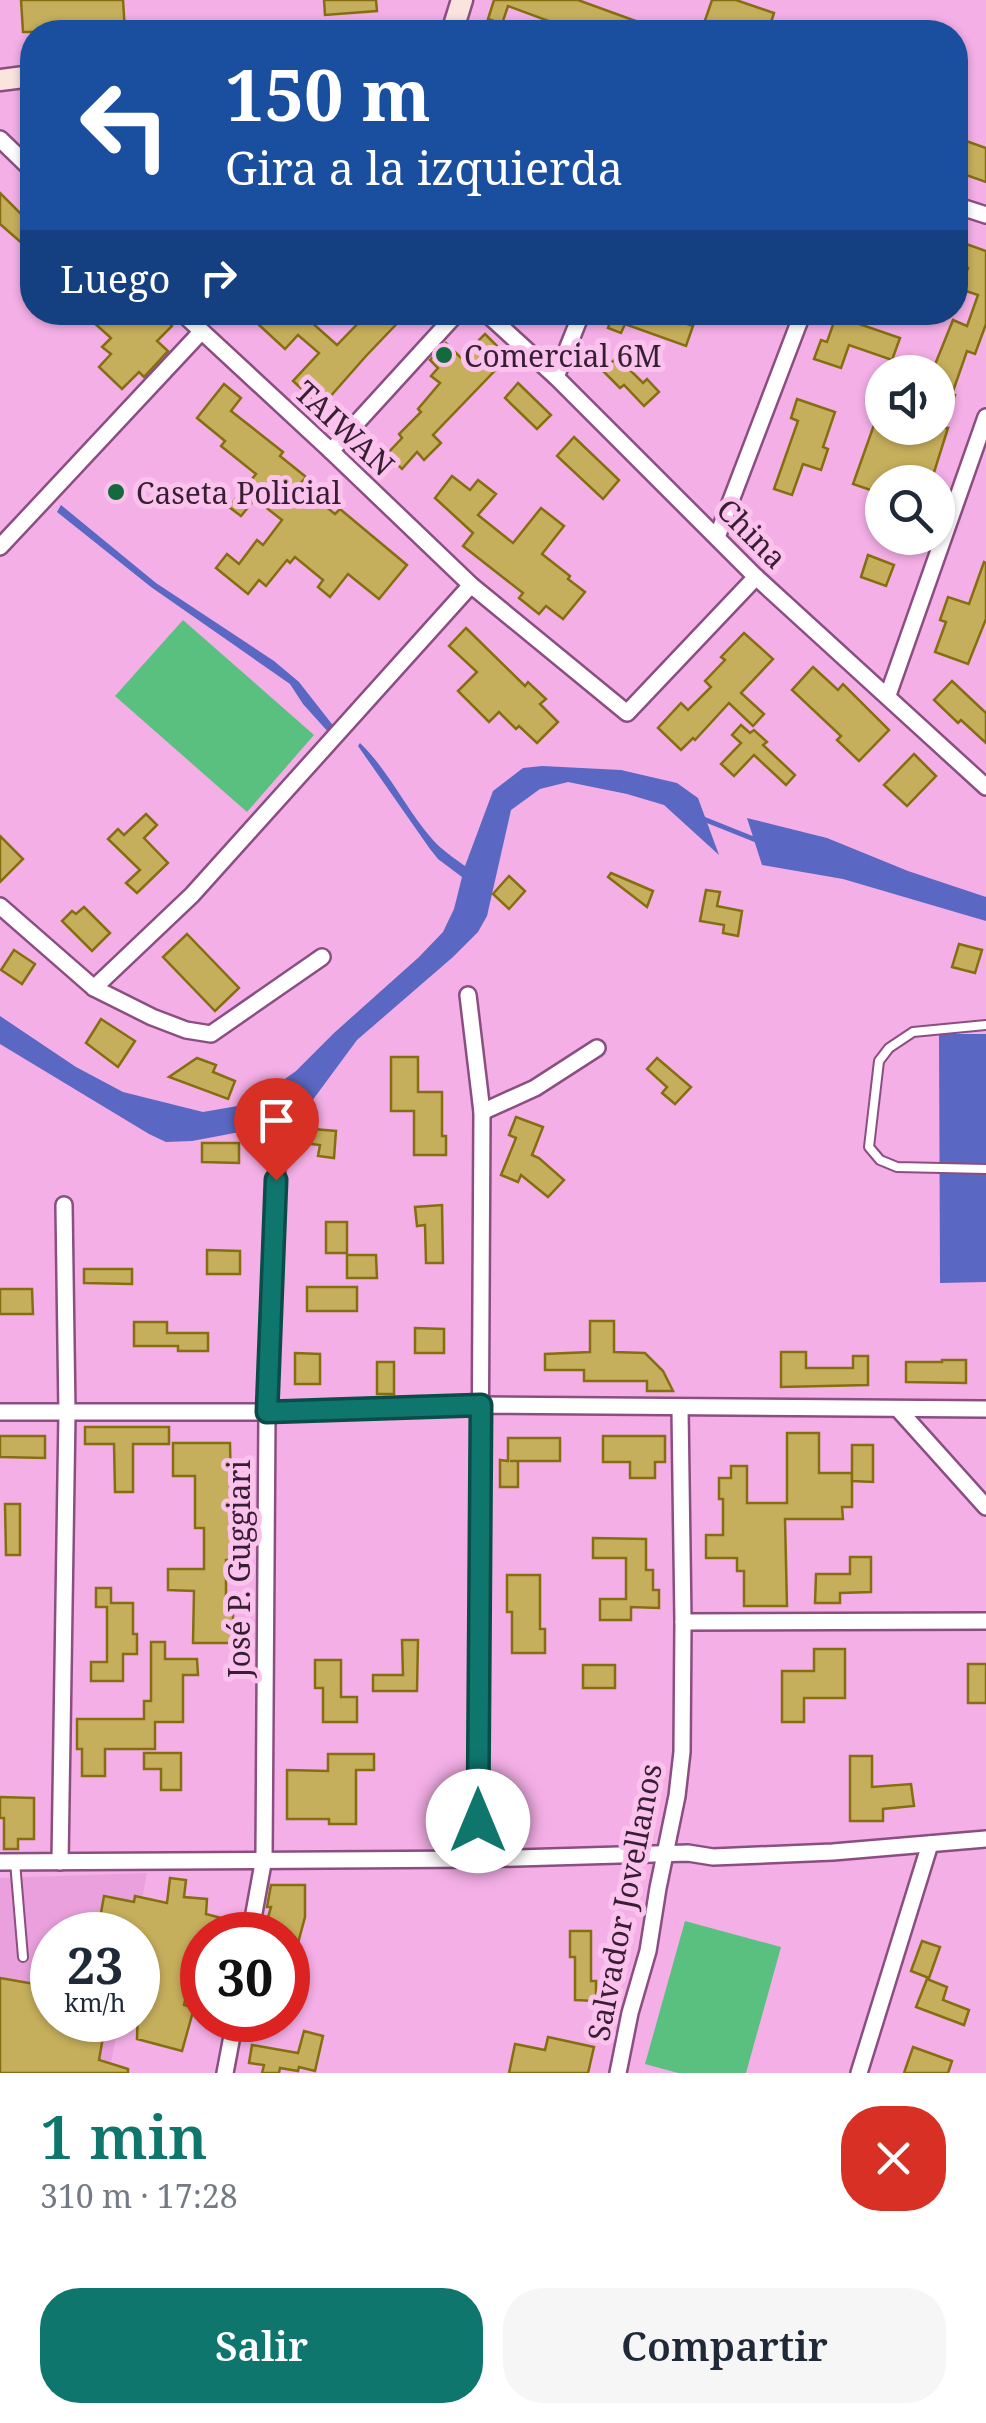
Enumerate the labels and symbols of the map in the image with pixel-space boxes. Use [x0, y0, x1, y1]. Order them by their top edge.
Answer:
place label: Comercial 6M [464, 335, 662, 376]
marker: Comercial 6M [433, 344, 455, 366]
street label: TAIWAN [286, 371, 404, 485]
place label: Caseta Policial [136, 472, 341, 513]
marker: Caseta Policial [105, 481, 127, 503]
street label: China [708, 489, 796, 577]
pin [234, 1078, 319, 1181]
street label: José P. Guggiari [218, 1460, 259, 1679]
street label: Salvador Jovellanos [577, 1760, 671, 2044]
position arrow [426, 1769, 530, 1873]
speed limit sign: 30 [180, 1912, 310, 2042]

